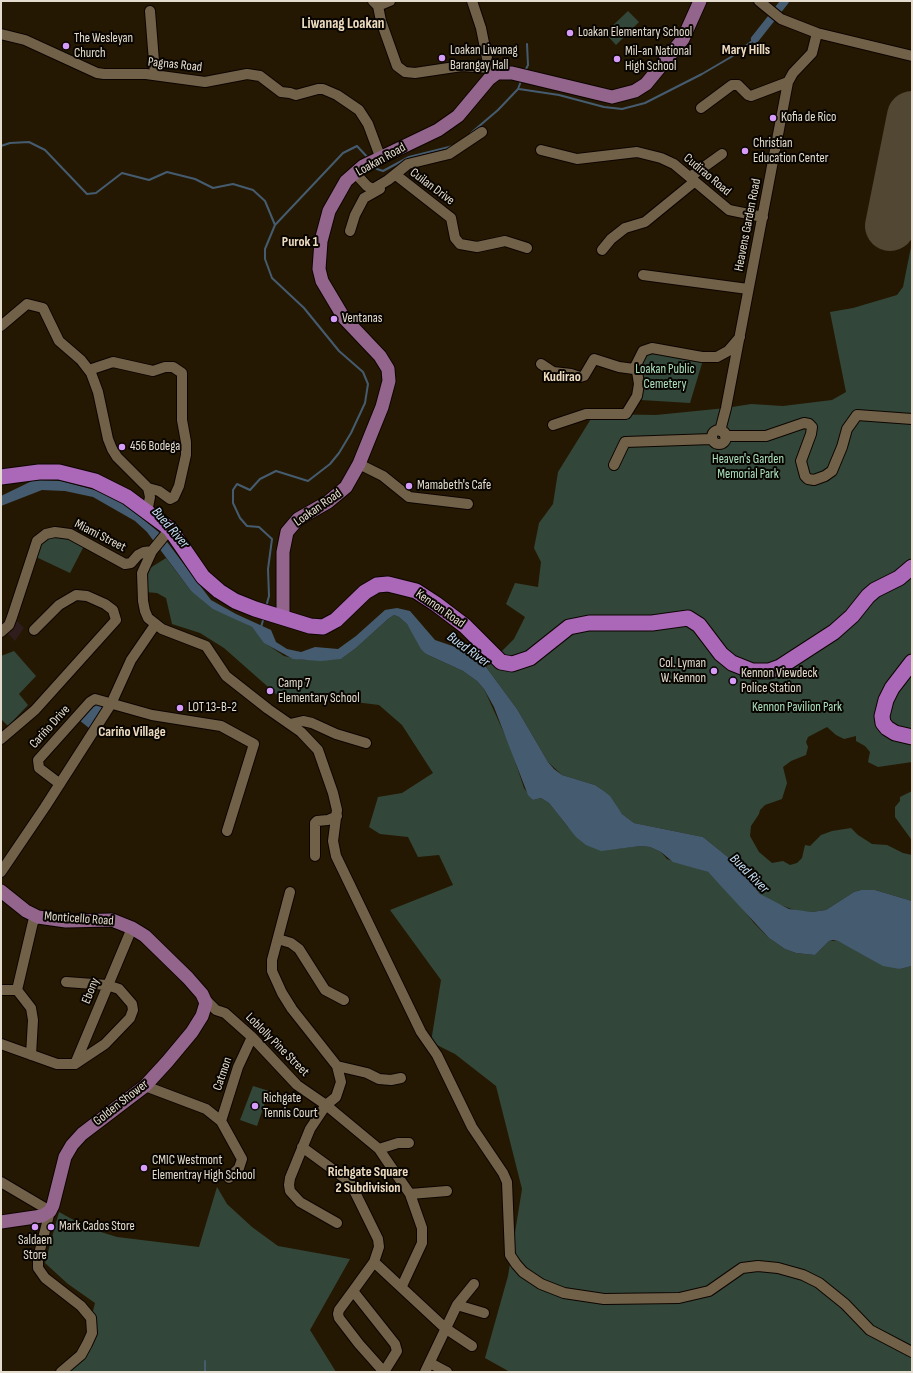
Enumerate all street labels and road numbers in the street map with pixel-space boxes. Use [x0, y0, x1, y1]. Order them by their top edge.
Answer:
street label: Pagnas Road [147, 54, 203, 76]
street label: Loakan Road [353, 140, 409, 180]
street label: Cudirao Road [680, 151, 734, 199]
street label: Cuilan Drive [407, 165, 457, 209]
street label: Heavens Garden Road [731, 177, 765, 273]
street label: Loakan Road [291, 486, 345, 530]
street label: Miami Street [72, 516, 128, 556]
street label: Kennon Road [412, 586, 468, 632]
street label: Cariño Drive [26, 702, 74, 752]
street label: Monticello Road [44, 909, 114, 929]
street label: Ebony [79, 976, 103, 1006]
street label: Loblolly Pine Street [242, 1010, 312, 1080]
street label: Catmon [210, 1055, 236, 1093]
street label: Golden Shower [90, 1077, 152, 1129]

